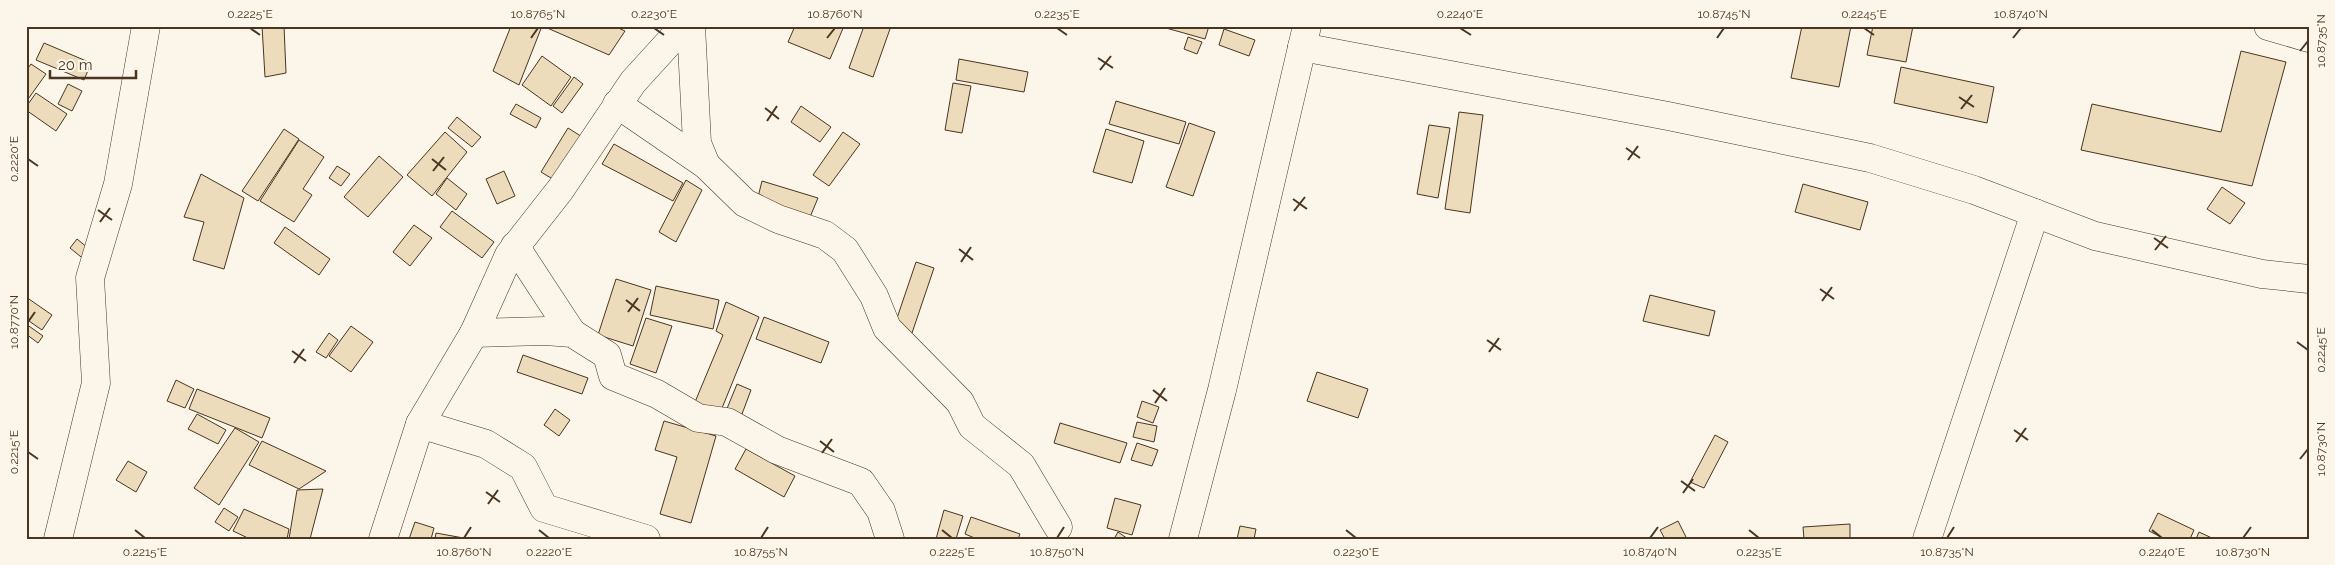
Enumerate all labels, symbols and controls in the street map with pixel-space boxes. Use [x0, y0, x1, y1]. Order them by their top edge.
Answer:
text: 0.2225°E [227, 7, 273, 21]
text: 10.8765°N [511, 7, 565, 21]
text: 0.2230°E [631, 7, 677, 21]
text: 10.8760°N [807, 7, 863, 21]
text: 0.2235°E [1034, 7, 1080, 21]
text: 0.2240°E [1437, 7, 1483, 21]
text: 10.8745°N [1697, 7, 1751, 21]
text: 0.2245°E [1841, 7, 1887, 21]
text: 10.8740°N [1994, 7, 2048, 21]
text: 10.8735°N [2314, 14, 2328, 68]
scale bar [50, 48, 136, 80]
text: 20 m [58, 56, 93, 74]
text: 0.2220°E [7, 136, 21, 182]
text: 10.8770°N [7, 295, 21, 349]
text: 0.2245°E [2314, 327, 2328, 373]
text: 10.8730°N [2314, 422, 2328, 476]
text: 0.2215°E [7, 430, 21, 474]
text: 0.2215°E [123, 545, 167, 559]
text: 10.8760°N [436, 545, 492, 559]
text: 0.2220°E [526, 545, 572, 559]
text: 10.8755°N [734, 545, 788, 559]
text: 0.2225°E [929, 545, 975, 559]
text: 10.8750°N [1030, 545, 1084, 559]
text: 0.2230°E [1333, 545, 1379, 559]
text: 10.8740°N [1623, 545, 1677, 559]
text: 0.2235°E [1736, 545, 1782, 559]
text: 10.8735°N [1920, 545, 1974, 559]
text: 0.2240°E [2139, 545, 2185, 559]
text: 10.8730°N [2216, 545, 2270, 559]

